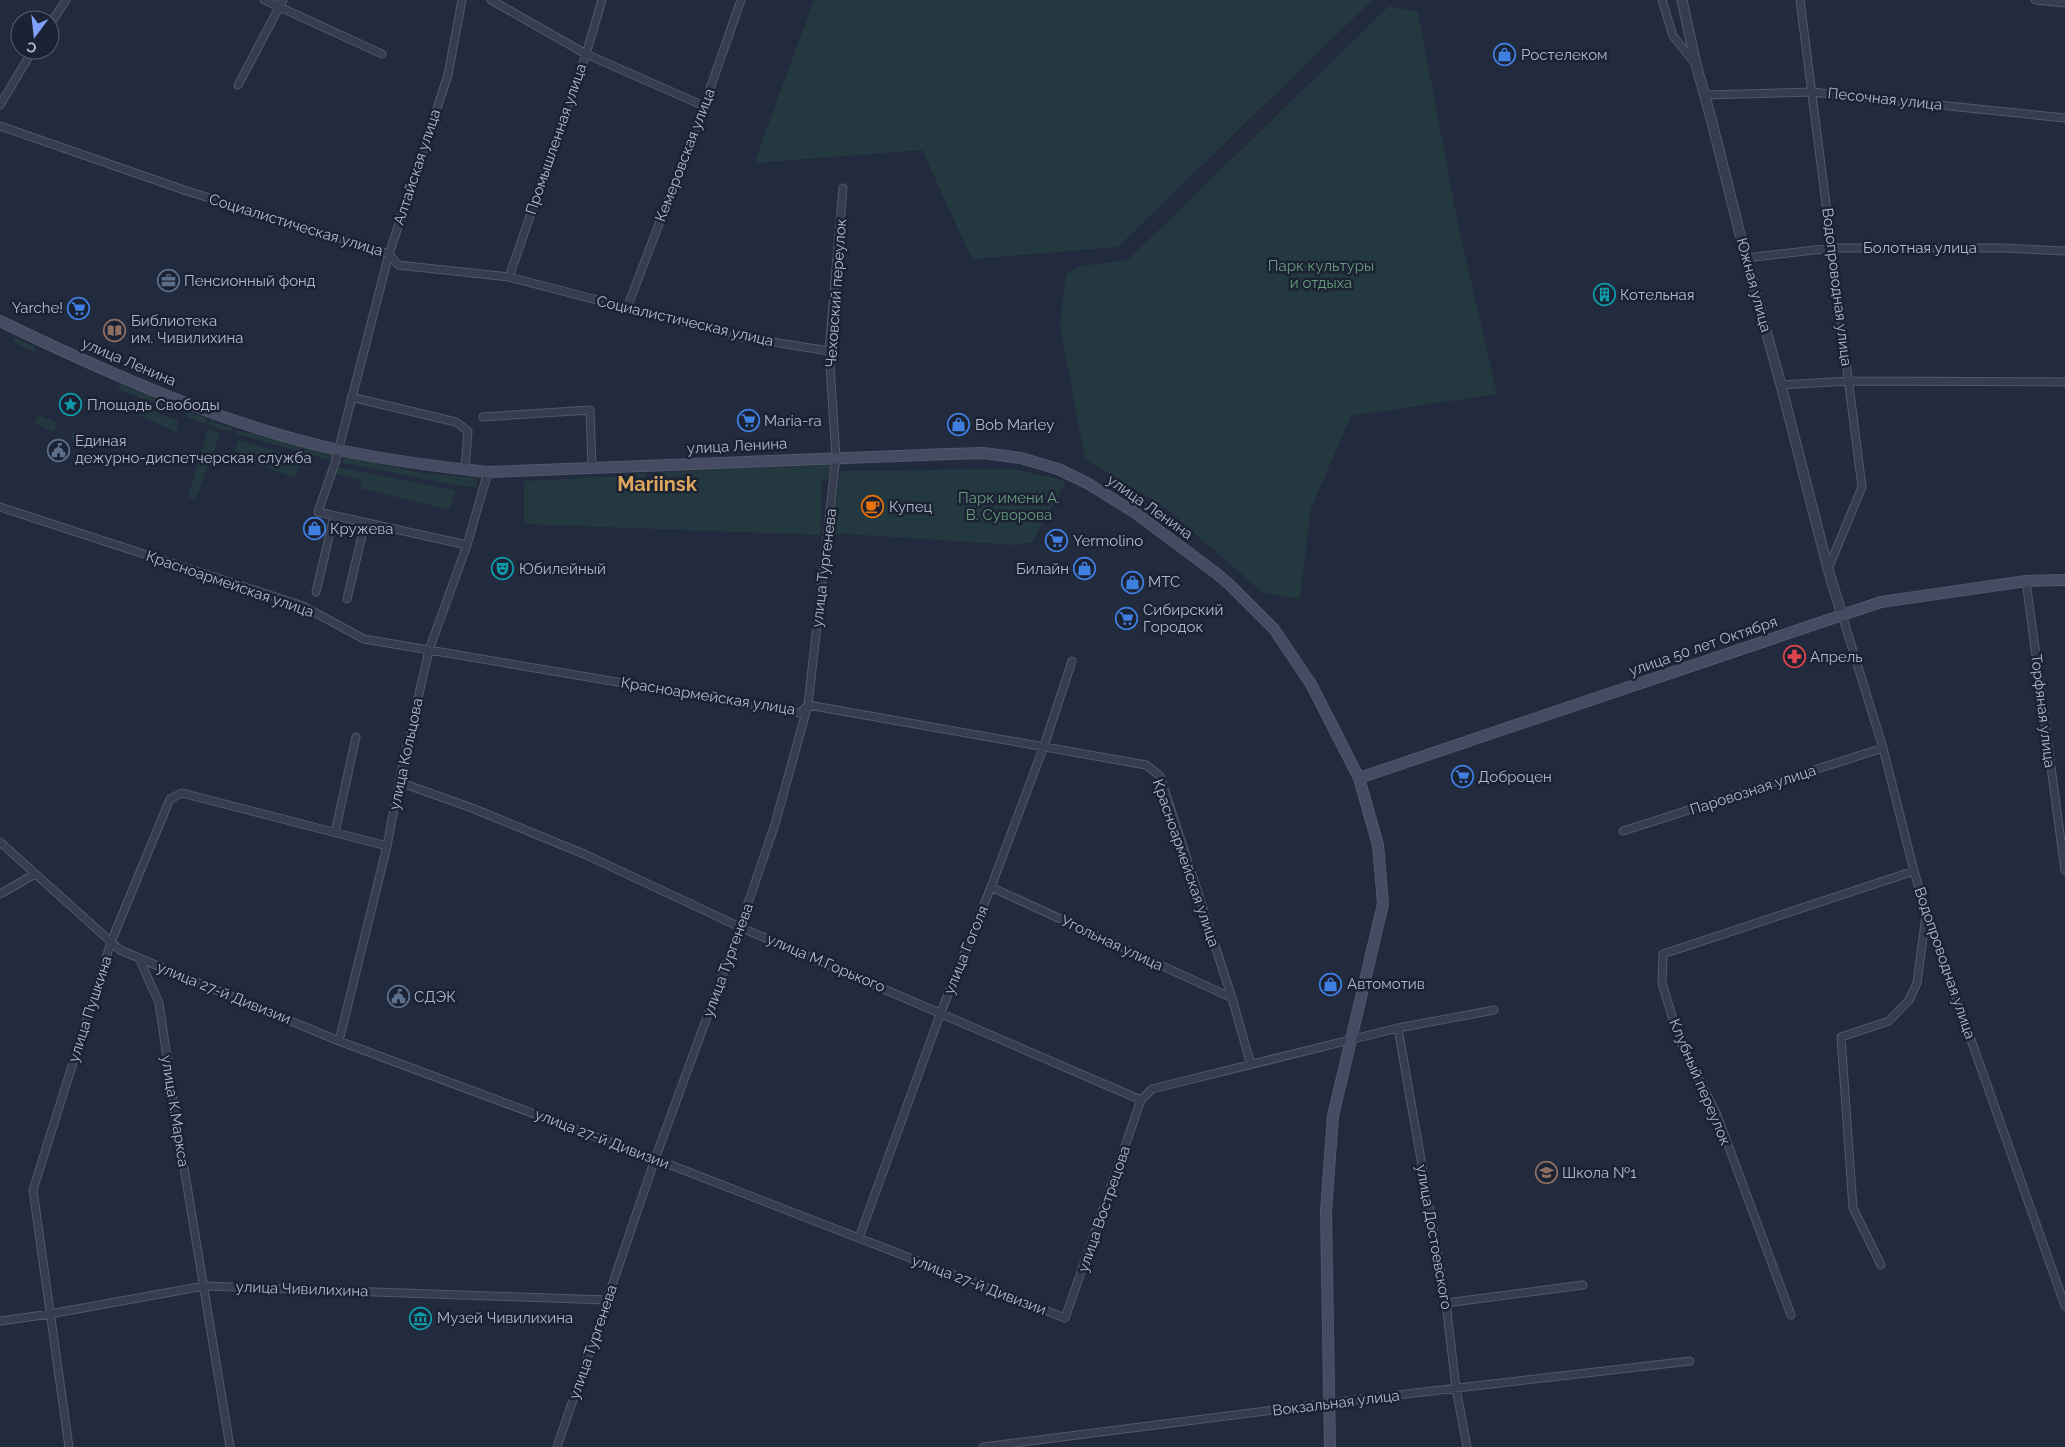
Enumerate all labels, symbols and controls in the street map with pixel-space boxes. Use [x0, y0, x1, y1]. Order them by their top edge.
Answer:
north arrow [10, 10, 60, 60]
text: С [25, 38, 38, 57]
shop icon: Ростелеком [1493, 43, 1517, 67]
place label: Ростелеком [1521, 46, 1608, 64]
street label: Промышленная улица [522, 61, 590, 217]
street label: Песочная улица [1827, 84, 1943, 114]
street label: Кемеровская улица [651, 86, 719, 224]
street label: Алтайская улица [390, 107, 444, 227]
street label: Социалистическая улица [207, 190, 385, 260]
street label: Водопроводная улица [1818, 207, 1856, 367]
street label: Чеховский переулок [822, 218, 850, 368]
street label: Южная улица [1733, 236, 1775, 334]
street label: Болотная улица [1863, 239, 1977, 257]
park label: Парк культуры и отдыха [1268, 257, 1374, 292]
office icon: Пенсионный фонд [156, 269, 180, 293]
place label: Пенсионный фонд [184, 272, 316, 290]
building icon: Котельная [1592, 283, 1616, 307]
place label: Котельная [1620, 286, 1694, 304]
street label: Социалистическая улица [595, 292, 775, 350]
supermarket icon: Yarche! [67, 296, 91, 320]
place label: Yarche! [12, 299, 63, 317]
place label: Библиотека им. Чивилихина [131, 312, 243, 347]
library icon: Библиотека им. Чивилихина [103, 318, 127, 342]
street label: улица Ленина [79, 334, 179, 390]
place icon: Площадь Свободы [59, 393, 83, 417]
place label: Площадь Свободы [87, 396, 220, 414]
supermarket icon: Maria-ra [736, 409, 760, 433]
place label: Maria-ra [764, 412, 822, 430]
shop icon: Bob Marley [947, 413, 971, 437]
place label: Bob Marley [975, 416, 1054, 434]
place label: Единая дежурно-диспетчерская служба [75, 432, 312, 467]
street label: улица Ленина [686, 434, 788, 458]
public building icon: Единая дежурно-диспетчерская служба [47, 438, 71, 462]
street label: улица Ленина [1104, 471, 1196, 543]
district label: Mariinsk [617, 472, 698, 496]
park label: Парк имени А. В. Суворова [958, 489, 1060, 524]
cafe icon: Купец [861, 495, 885, 519]
place label: Купец [889, 498, 932, 516]
street label: улица Тургенева [808, 507, 840, 629]
shop icon: Кружева [302, 517, 326, 541]
place label: Кружева [330, 520, 393, 538]
supermarket icon: Yermolino [1045, 529, 1069, 553]
place label: Yermolino [1073, 532, 1143, 550]
street label: Красноармейская улица [144, 547, 316, 621]
theatre icon: Юбилейный [491, 557, 515, 581]
shop icon: Билайн [1073, 557, 1097, 581]
place label: Юбилейный [519, 560, 606, 578]
place label: Билайн [1016, 560, 1069, 578]
shop icon: МТС [1120, 570, 1144, 594]
place label: МТС [1148, 573, 1180, 591]
place label: Сибирский Городок [1143, 601, 1223, 636]
supermarket icon: Сибирский Городок [1115, 607, 1139, 631]
street label: улица 50 лет Октября [1626, 612, 1780, 680]
pharmacy icon: Апрель [1782, 645, 1806, 669]
place label: Апрель [1810, 648, 1863, 666]
street label: Торфяная улица [2027, 653, 2059, 769]
street label: Красноармейская улица [620, 673, 796, 719]
street label: улица Кольцова [385, 696, 427, 812]
street label: Паровозная улица [1688, 761, 1818, 819]
supermarket icon: Доброцен [1450, 765, 1474, 789]
place label: Доброцен [1478, 768, 1552, 786]
street label: Красноармейская улица [1149, 777, 1223, 949]
street label: Водопроводная улица [1911, 885, 1979, 1041]
street label: улица Тургенева [699, 901, 757, 1019]
street label: улица Гоголя [940, 903, 992, 997]
street label: Угольная улица [1058, 911, 1166, 975]
street label: улица М.Горького [764, 930, 888, 996]
street label: улица Пушкина [64, 954, 116, 1064]
street label: улица 27-й Дивизии [155, 958, 293, 1028]
shop icon: Автомотив [1319, 972, 1343, 996]
place label: Автомотив [1347, 975, 1425, 993]
public building icon: СДЭК [386, 985, 410, 1009]
place label: СДЭК [414, 988, 456, 1006]
street label: Клубный переулок [1665, 1016, 1735, 1148]
street label: улица К.Маркса [157, 1054, 193, 1168]
street label: улица 27-й Дивизии [532, 1105, 672, 1173]
street label: улица Вострецова [1074, 1143, 1134, 1275]
school or university icon: Школа №1 [1534, 1161, 1558, 1185]
street label: улица Достоевского [1412, 1163, 1456, 1311]
place label: Школа №1 [1562, 1164, 1637, 1182]
street label: улица 27-й Дивизии [909, 1251, 1049, 1319]
street label: улица Чивилихина [235, 1278, 369, 1300]
street label: улица Тургенева [565, 1282, 621, 1402]
museum icon: Музей Чивилихина [409, 1306, 433, 1330]
place label: Музей Чивилихина [437, 1309, 573, 1327]
street label: Вокзальная улица [1271, 1386, 1401, 1420]

